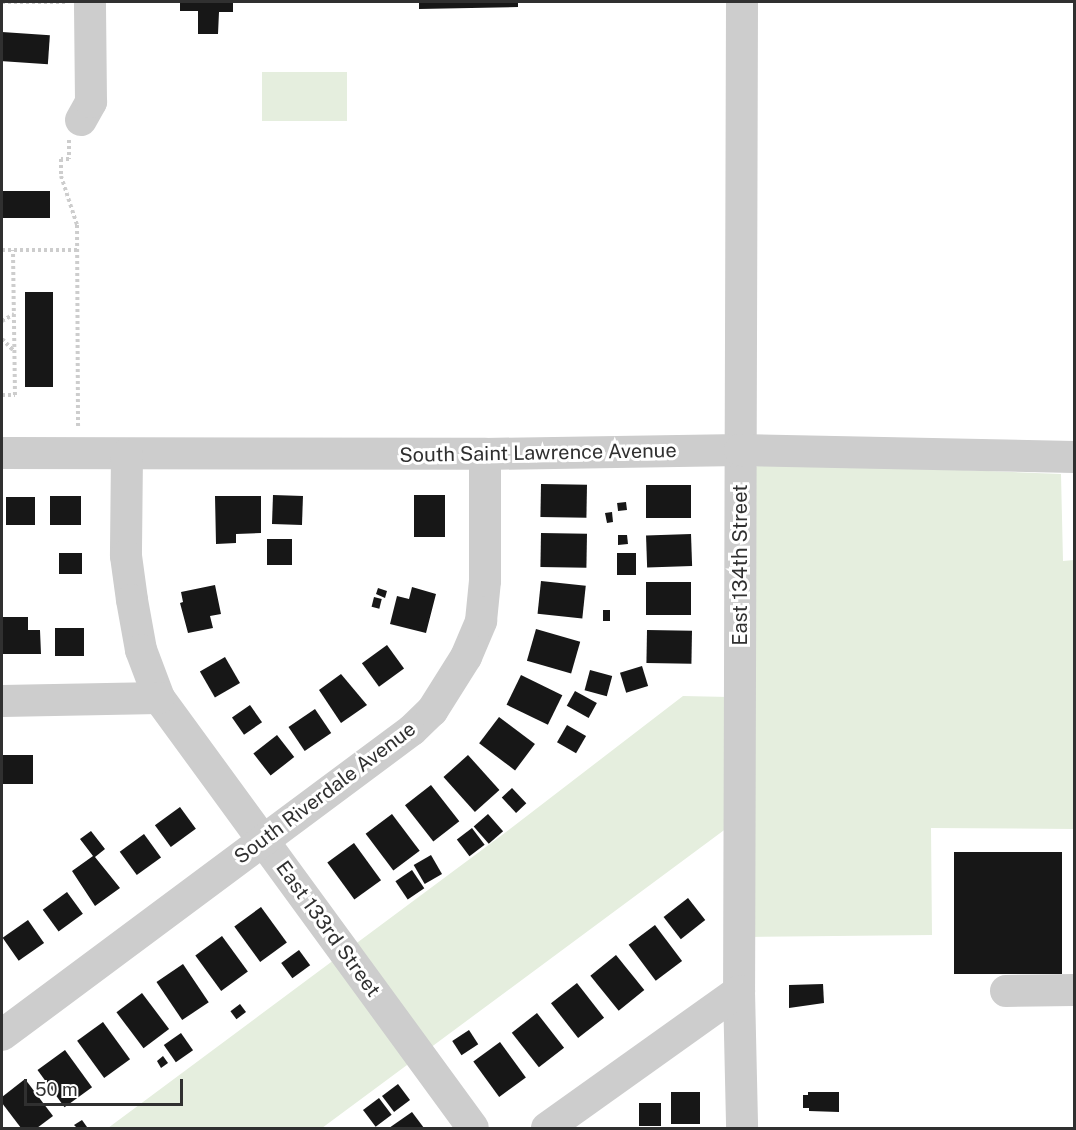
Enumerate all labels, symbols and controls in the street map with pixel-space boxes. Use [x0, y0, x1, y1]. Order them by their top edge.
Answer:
street label: South Saint Lawrence Avenue [399, 439, 677, 467]
street label: East 134th Street [728, 484, 752, 646]
street label: South Riverdale Avenue [229, 717, 421, 869]
street label: East 133rd Street [271, 856, 385, 1002]
scale bar [27, 1067, 186, 1105]
text: 50 m [35, 1079, 78, 1100]

